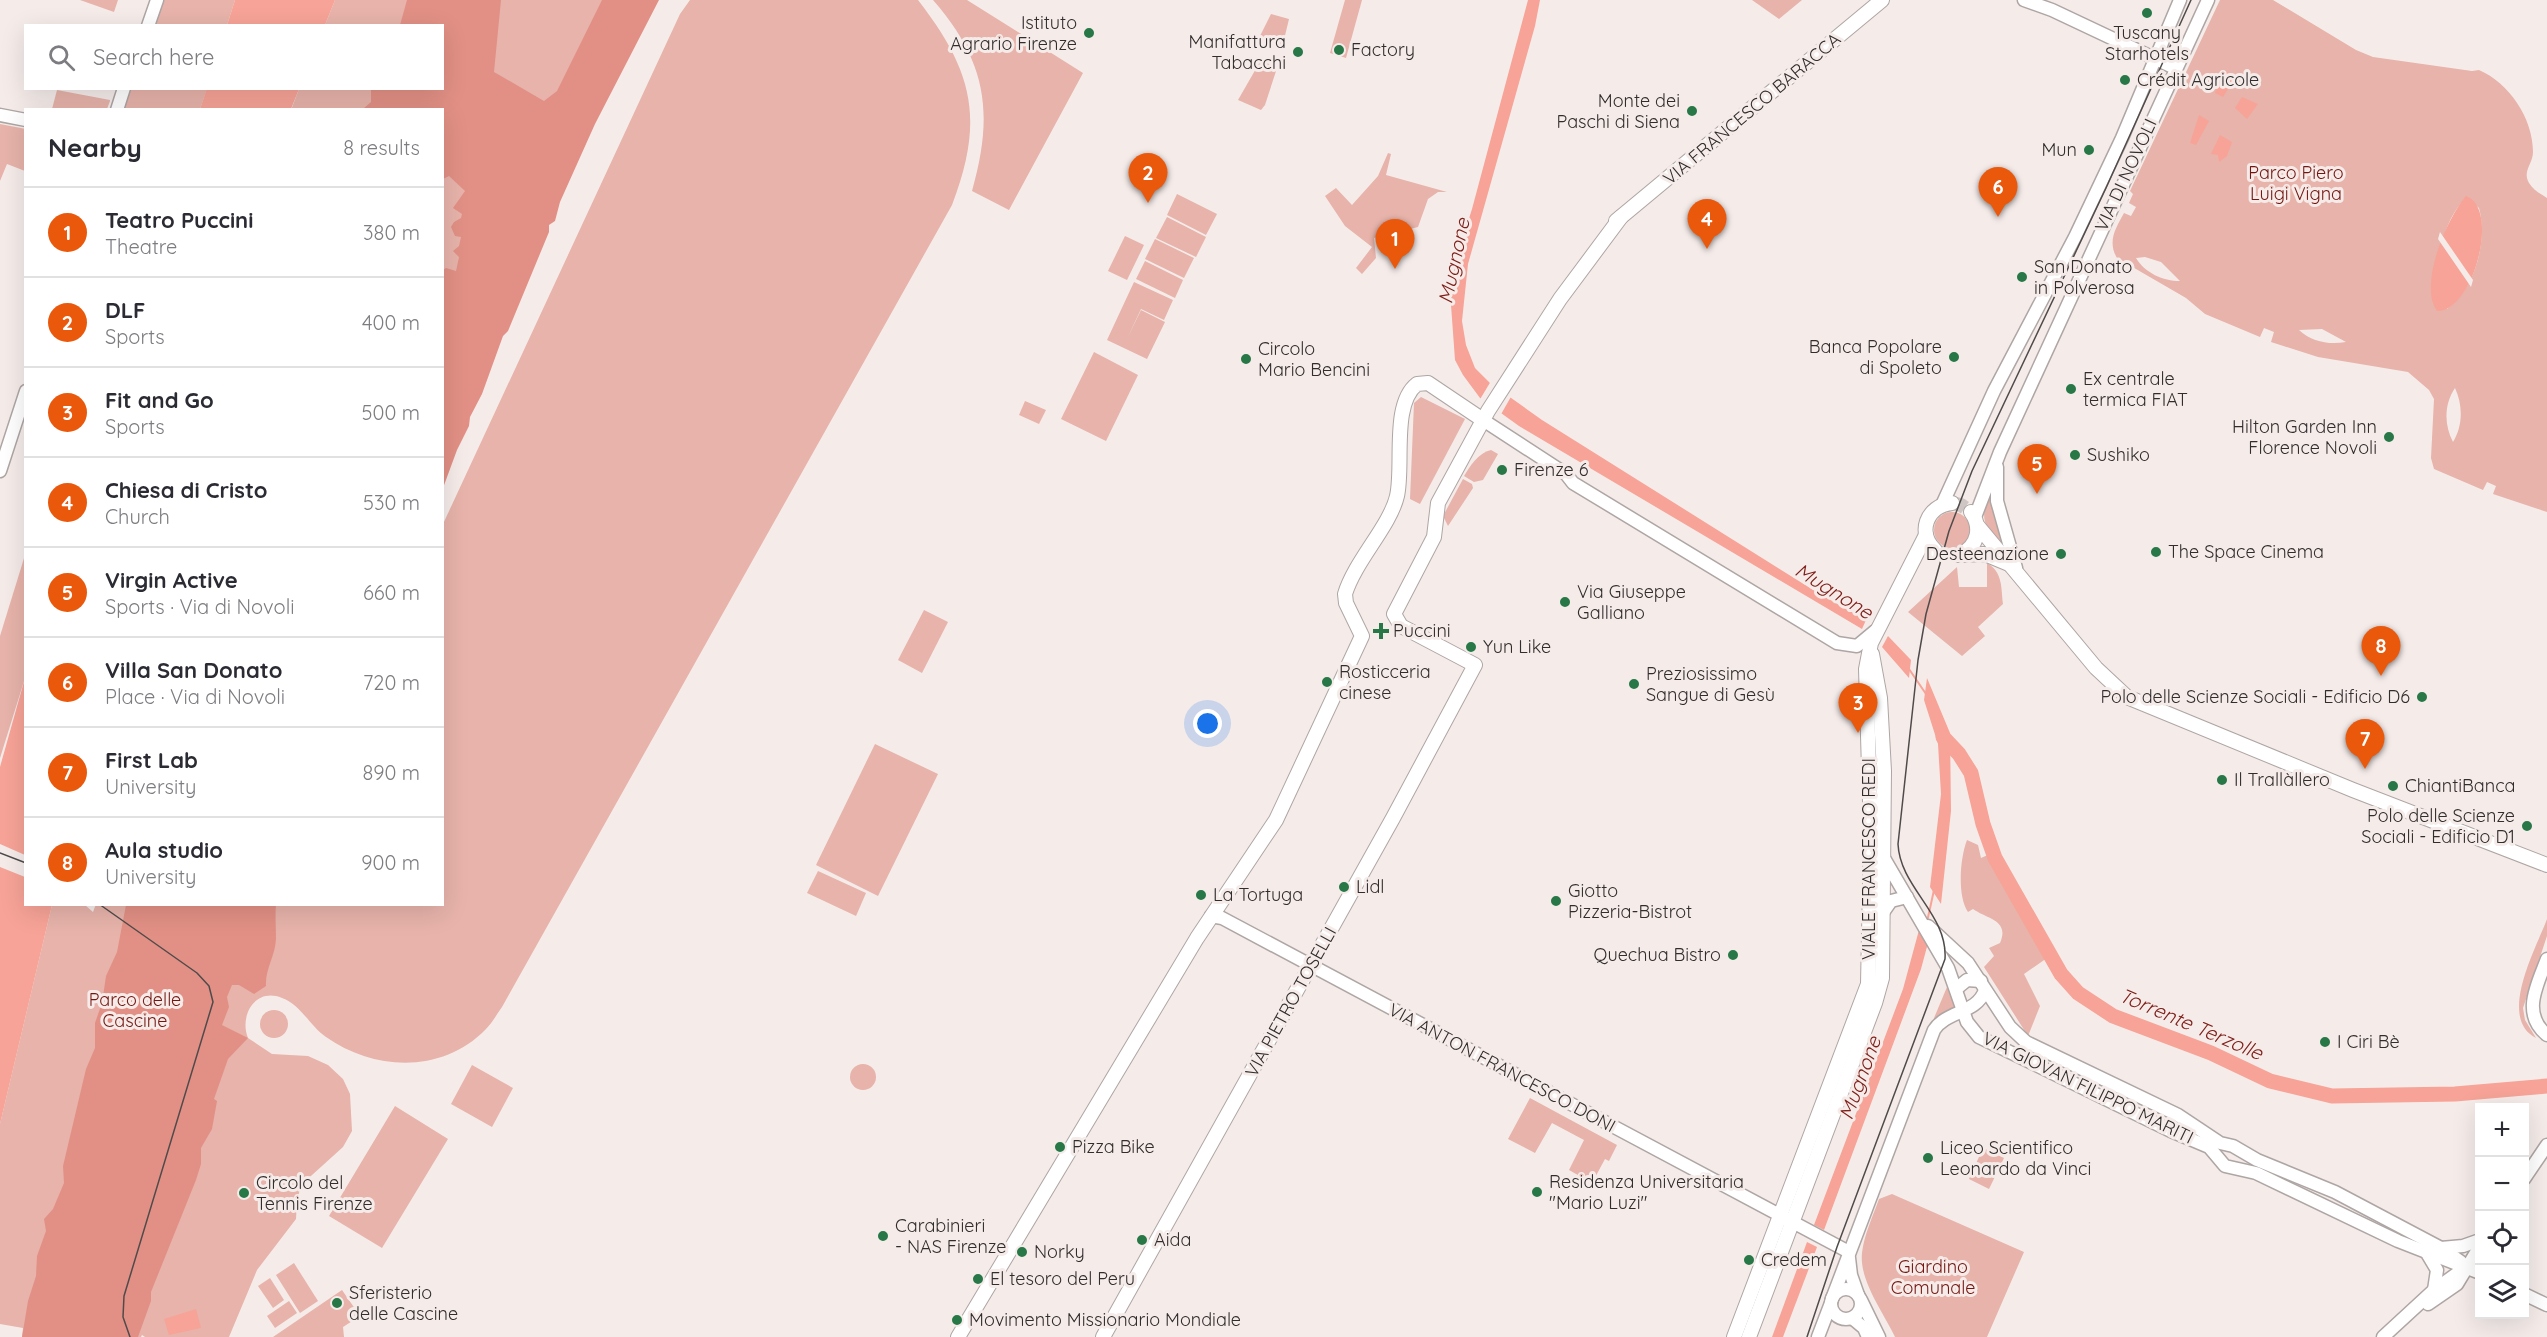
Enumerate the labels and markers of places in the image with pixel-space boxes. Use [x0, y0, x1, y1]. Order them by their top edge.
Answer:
marker: Tuscany Starhotels [2140, 6, 2154, 20]
place label: Istituto Agrario Firenze [950, 11, 1077, 55]
place label: Tuscany Starhotels [2105, 21, 2189, 65]
marker: Istituto Agrario Firenze [1082, 26, 1096, 40]
place label: Manifattura Tabacchi [1188, 30, 1286, 74]
place label: Factory [1351, 38, 1415, 61]
marker: Factory [1332, 43, 1346, 57]
marker: Manifattura Tabacchi [1291, 45, 1305, 59]
place label: Crédit Agricole [2137, 68, 2259, 91]
marker: Crédit Agricole [2118, 73, 2132, 87]
place label: Monte dei Paschi di Siena [1557, 89, 1680, 133]
marker: Monte dei Paschi di Siena [1685, 104, 1699, 118]
place label: Mun [2041, 138, 2077, 161]
marker: Mun [2082, 143, 2096, 157]
pin: 2 [1128, 154, 1168, 203]
pin: 6 [1978, 168, 2018, 217]
pin: 4 [1688, 200, 1726, 249]
pin: 1 [1376, 220, 1414, 269]
place label: San Donato in Polverosa [2034, 255, 2135, 299]
marker: San Donato in Polverosa [2015, 270, 2029, 284]
place label: Banca Popolare di Spoleto [1809, 335, 1942, 379]
place label: Circolo Mario Bencini [1258, 337, 1370, 381]
marker: Banca Popolare di Spoleto [1947, 350, 1961, 364]
marker: Circolo Mario Bencini [1239, 352, 1253, 366]
place label: Ex centrale termica FIAT [2083, 367, 2188, 411]
marker: Ex centrale termica FIAT [2064, 382, 2078, 396]
place label: Hilton Garden Inn Florence Novoli [2232, 415, 2377, 459]
marker: Hilton Garden Inn Florence Novoli [2382, 430, 2396, 444]
place label: Sushiko [2087, 443, 2150, 466]
pin: 5 [2018, 444, 2056, 494]
marker: Sushiko [2068, 448, 2082, 462]
place label: Firenze 6 [1514, 458, 1589, 481]
marker: Firenze 6 [1495, 463, 1509, 477]
place label: The Space Cinema [2168, 540, 2324, 563]
place label: Desteenazione [1926, 542, 2049, 565]
marker: The Space Cinema [2149, 545, 2163, 559]
marker: Desteenazione [2054, 547, 2068, 561]
place label: Via Giuseppe Galliano [1577, 580, 1686, 624]
marker: Via Giuseppe Galliano [1558, 595, 1572, 609]
place label: Puccini [1393, 619, 1451, 642]
marker: Puccini [1374, 624, 1388, 638]
pin: 8 [2362, 626, 2400, 676]
place label: Yun Like [1483, 635, 1551, 658]
marker: Yun Like [1464, 640, 1478, 654]
place label: Rosticceria cinese [1339, 660, 1431, 704]
place label: Preziosissimo Sangue di Gesù [1646, 662, 1775, 706]
marker: Rosticceria cinese [1320, 675, 1334, 689]
marker: Preziosissimo Sangue di Gesù [1627, 677, 1641, 691]
pin: 3 [1838, 684, 1878, 733]
place label: Polo delle Scienze Sociali - Edificio D6 [2100, 685, 2410, 708]
marker: Polo delle Scienze Sociali - Edificio D6 [2415, 690, 2429, 704]
pin: 7 [2346, 720, 2384, 769]
place label: Il Trallàllero [2234, 768, 2330, 791]
marker: Il Trallàllero [2215, 773, 2229, 787]
place label: ChiantiBanca [2405, 774, 2515, 797]
marker: ChiantiBanca [2386, 779, 2400, 793]
place label: Polo delle Scienze Sociali - Edificio D1 [2361, 804, 2515, 848]
marker: Polo delle Scienze Sociali - Edificio D1 [2520, 819, 2534, 833]
place label: Lidl [1356, 875, 1384, 898]
place label: Giotto Pizzeria-Bistrot [1568, 879, 1692, 923]
marker: Lidl [1337, 880, 1351, 894]
place label: La Tortuga [1213, 883, 1303, 906]
marker: La Tortuga [1194, 888, 1208, 902]
marker: Giotto Pizzeria-Bistrot [1549, 894, 1563, 908]
place label: Quechua Bistro [1594, 943, 1721, 966]
marker: Quechua Bistro [1726, 948, 1740, 962]
place label: I Ciri Bè [2337, 1030, 2400, 1053]
marker: I Ciri Bè [2318, 1035, 2332, 1049]
place label: Pizza Bike [1072, 1135, 1155, 1158]
place label: Liceo Scientifico Leonardo da Vinci [1940, 1136, 2091, 1180]
marker: Pizza Bike [1053, 1140, 1067, 1154]
marker: Liceo Scientifico Leonardo da Vinci [1921, 1151, 1935, 1165]
place label: Residenza Universitaria "Mario Luzi" [1549, 1170, 1744, 1214]
place label: Circolo del Tennis Firenze [256, 1171, 373, 1215]
marker: Residenza Universitaria "Mario Luzi" [1530, 1185, 1544, 1199]
marker: Circolo del Tennis Firenze [237, 1186, 251, 1200]
place label: Carabinieri - NAS Firenze [895, 1214, 1006, 1258]
place label: Aida [1154, 1228, 1191, 1251]
marker: Carabinieri - NAS Firenze [876, 1229, 890, 1243]
marker: Aida [1135, 1233, 1149, 1247]
place label: Norky [1034, 1240, 1085, 1263]
marker: Norky [1015, 1245, 1029, 1259]
place label: Credem [1761, 1248, 1827, 1271]
marker: Credem [1742, 1253, 1756, 1267]
place label: El tesoro del Peru [990, 1267, 1135, 1290]
marker: El tesoro del Peru [971, 1272, 985, 1286]
place label: Sferisterio delle Cascine [349, 1281, 458, 1325]
marker: Sferisterio delle Cascine [330, 1296, 344, 1310]
place label: Movimento Missionario Mondiale [969, 1308, 1241, 1331]
marker: Movimento Missionario Mondiale [950, 1313, 964, 1327]

